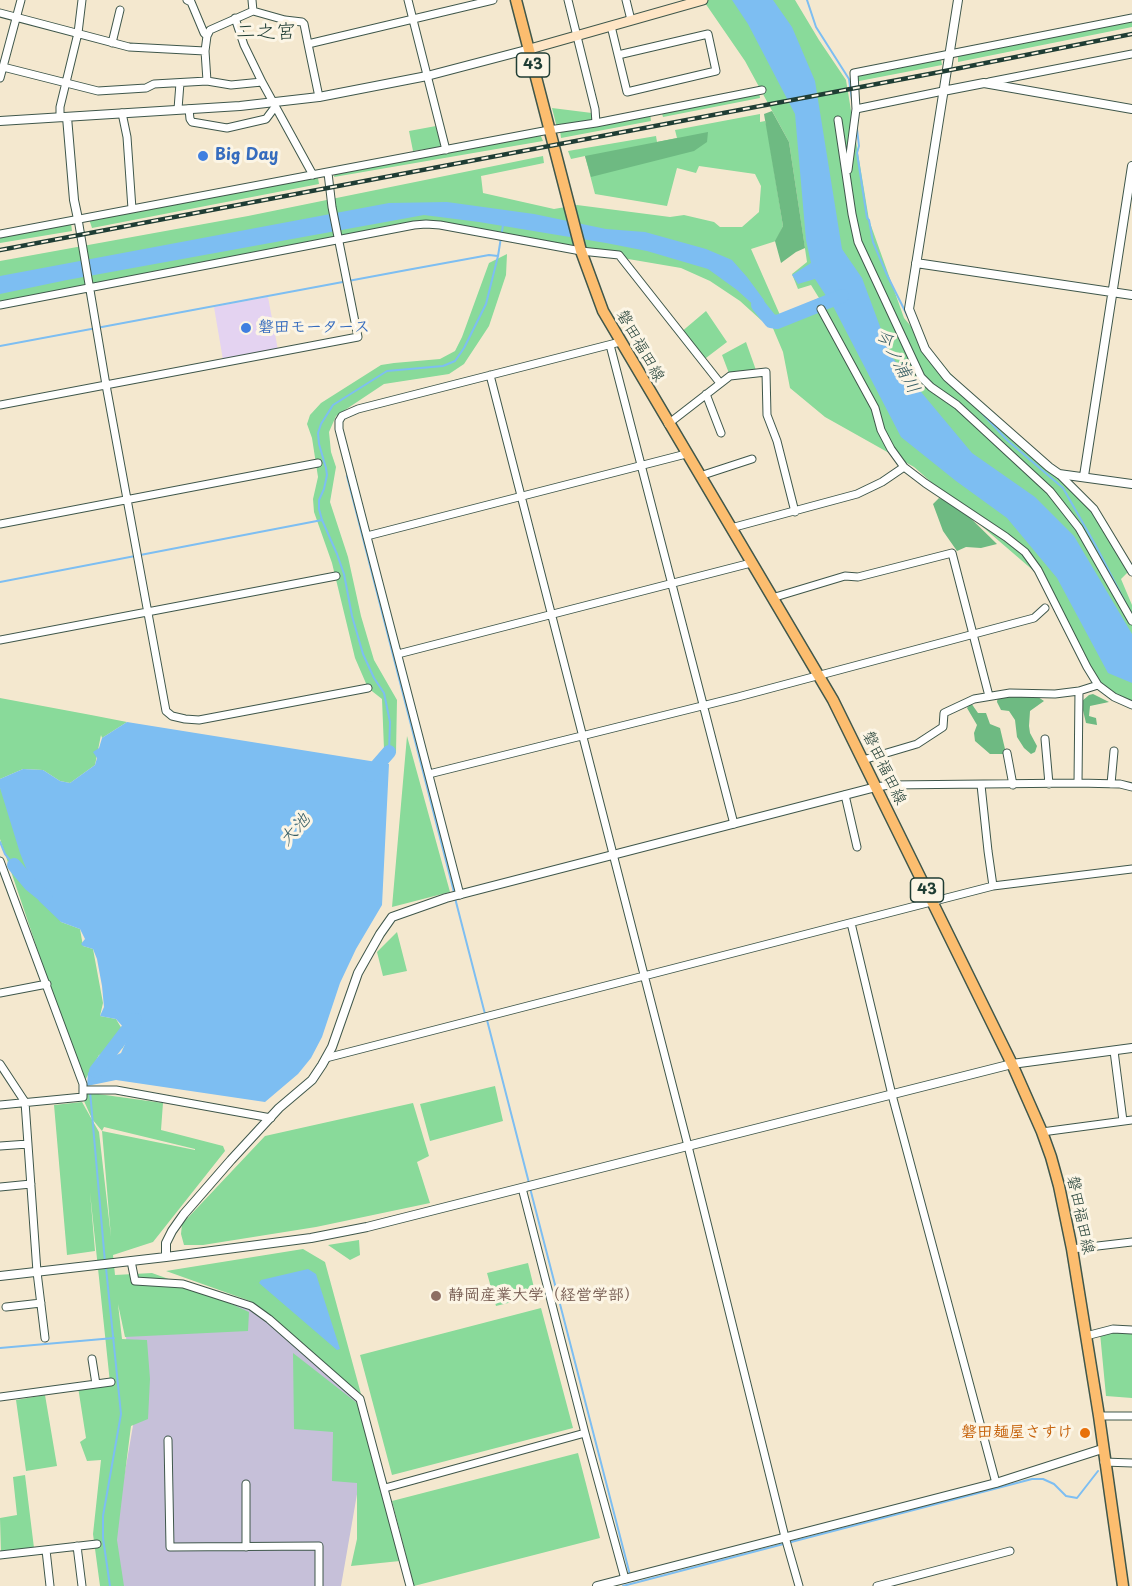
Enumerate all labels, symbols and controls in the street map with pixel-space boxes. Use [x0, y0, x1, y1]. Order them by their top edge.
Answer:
district label: 二之宮 [236, 20, 296, 44]
road number: 43 [516, 53, 550, 77]
place label: Big Day [215, 146, 278, 166]
marker: Big Day [196, 149, 210, 163]
street label: 磐田福田線 [612, 307, 668, 385]
place label: 磐田モータース [258, 318, 370, 338]
marker: 磐田モータース [239, 321, 253, 335]
water label: 今ノ浦川 [870, 324, 924, 398]
street label: 磐田福田線 [858, 728, 910, 808]
water label: 大池 [275, 809, 315, 851]
road number: 43 [910, 878, 944, 902]
street label: 磐田福田線 [1062, 1174, 1098, 1256]
place label: 静岡産業大学（経営学部） [448, 1286, 640, 1306]
marker: 静岡産業大学（経営学部） [429, 1289, 443, 1303]
place label: 磐田麺屋さすけ [961, 1423, 1073, 1443]
marker: 磐田麺屋さすけ [1078, 1426, 1092, 1440]

